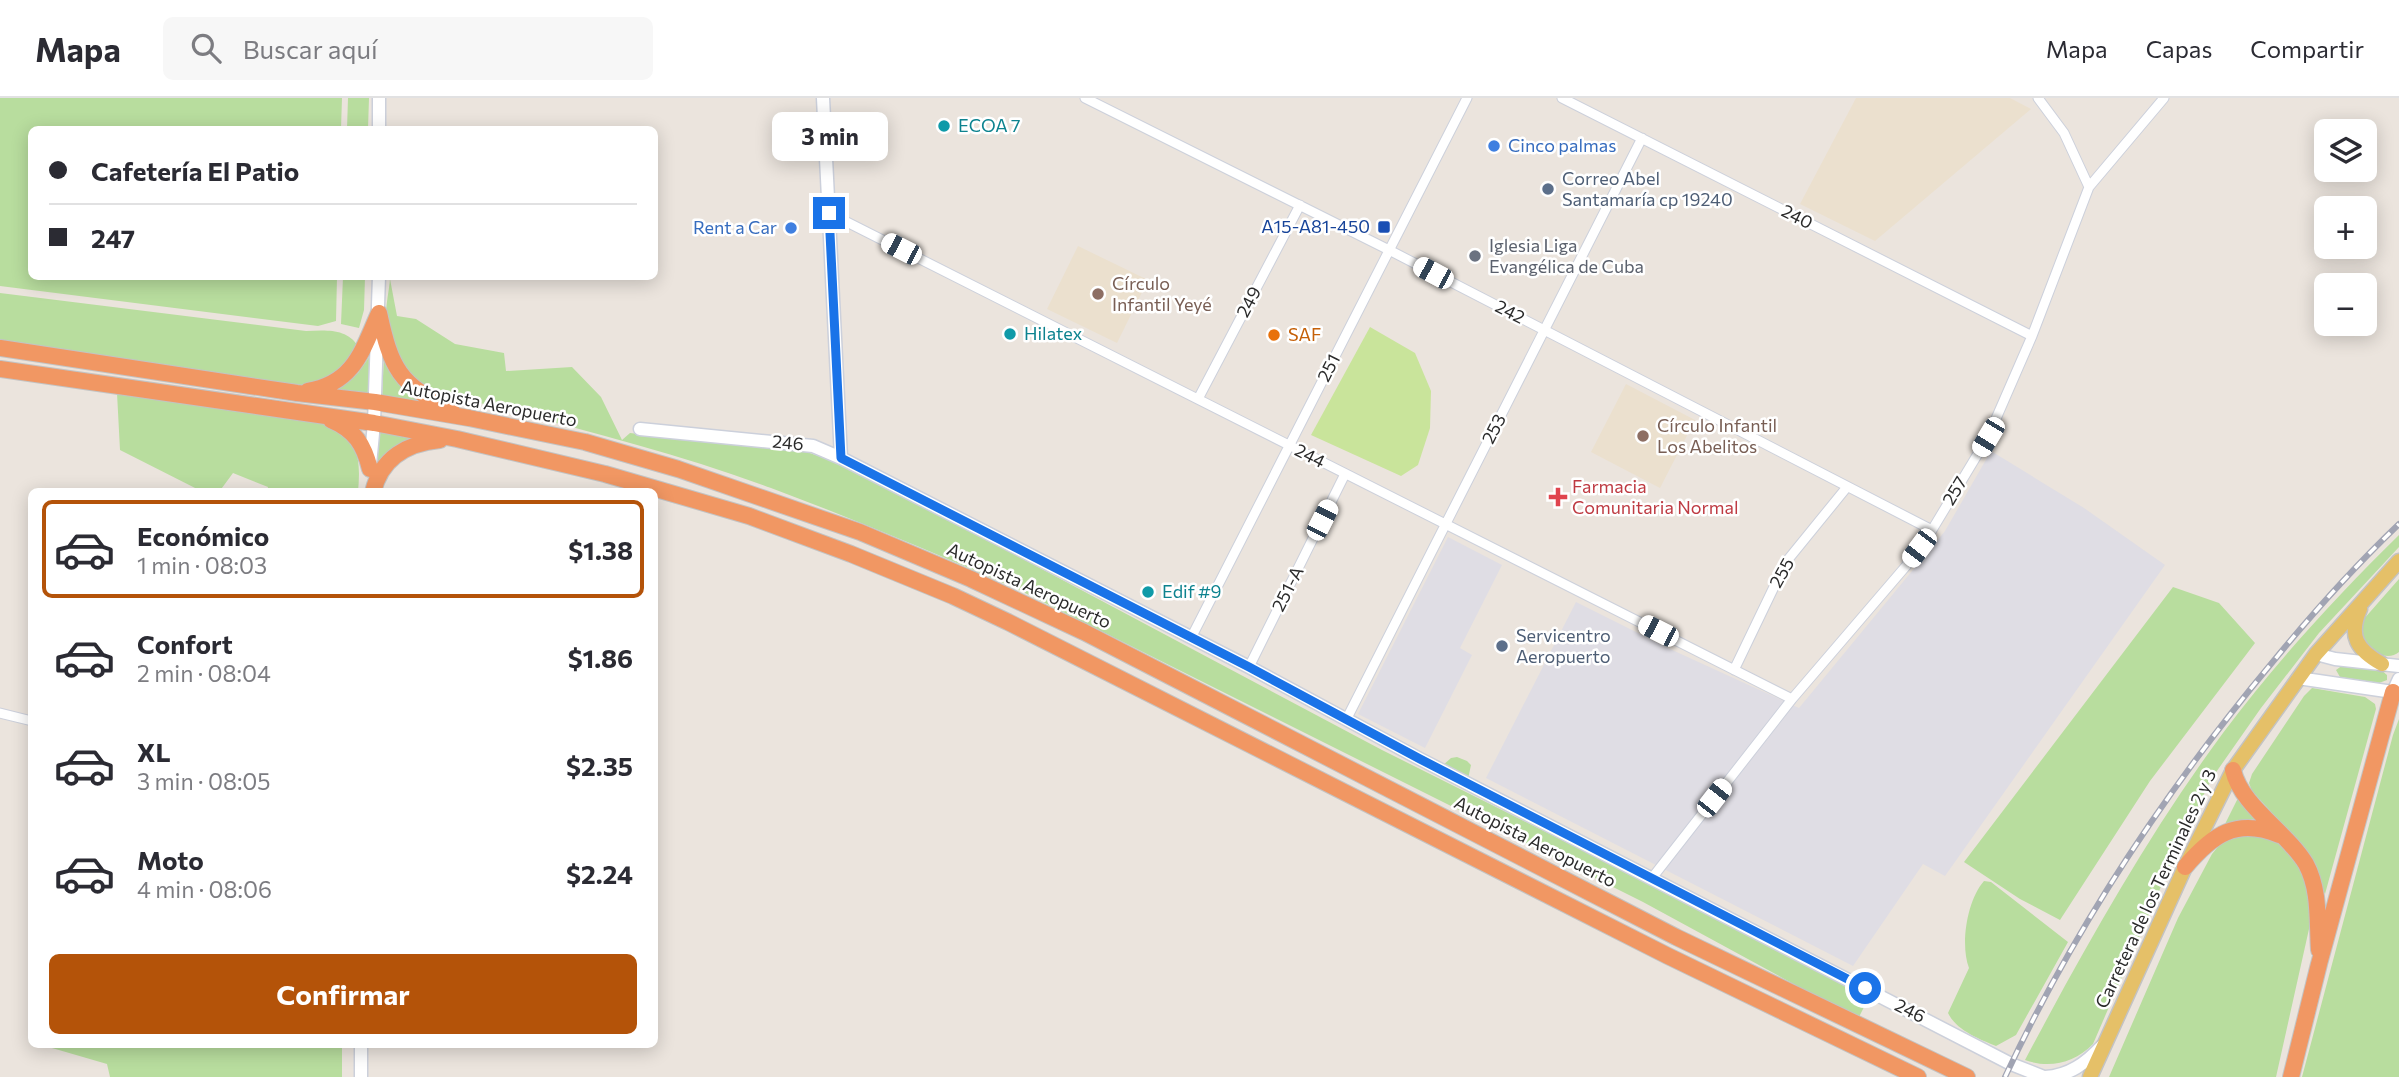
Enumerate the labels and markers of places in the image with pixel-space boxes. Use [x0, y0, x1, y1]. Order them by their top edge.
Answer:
place label: ECOA 7 [958, 114, 1021, 136]
marker: ECOA 7 [936, 118, 952, 134]
place label: Cinco palmas [1508, 134, 1616, 156]
marker: Cinco palmas [1486, 138, 1502, 154]
place label: Correo Abel Santamaría cp 19240 [1562, 167, 1733, 210]
marker: Correo Abel Santamaría cp 19240 [1540, 181, 1556, 197]
place label: A15-A81-450 [1261, 215, 1370, 237]
place label: Rent a Car [693, 216, 777, 238]
marker: A15-A81-450 [1376, 219, 1392, 235]
marker: Rent a Car [783, 220, 799, 236]
place label: Iglesia Liga Evangélica de Cuba [1489, 234, 1644, 277]
marker: Iglesia Liga Evangélica de Cuba [1467, 248, 1483, 264]
place label: Círculo Infantil Yeyé [1112, 272, 1212, 315]
marker: Círculo Infantil Yeyé [1090, 286, 1106, 302]
place label: Hilatex [1024, 322, 1083, 344]
place label: SAF [1288, 323, 1321, 345]
marker: Hilatex [1002, 326, 1018, 342]
marker: SAF [1266, 327, 1282, 343]
place label: Círculo Infantil Los Abelitos [1657, 414, 1777, 457]
marker: Círculo Infantil Los Abelitos [1635, 428, 1651, 444]
place label: Farmacia Comunitaria Normal [1572, 475, 1738, 518]
marker: Farmacia Comunitaria Normal [1550, 489, 1566, 505]
place label: Edif #9 [1162, 580, 1221, 602]
marker: Edif #9 [1140, 584, 1156, 600]
place label: Servicentro Aeropuerto [1516, 624, 1611, 667]
marker: Servicentro Aeropuerto [1494, 638, 1510, 654]

